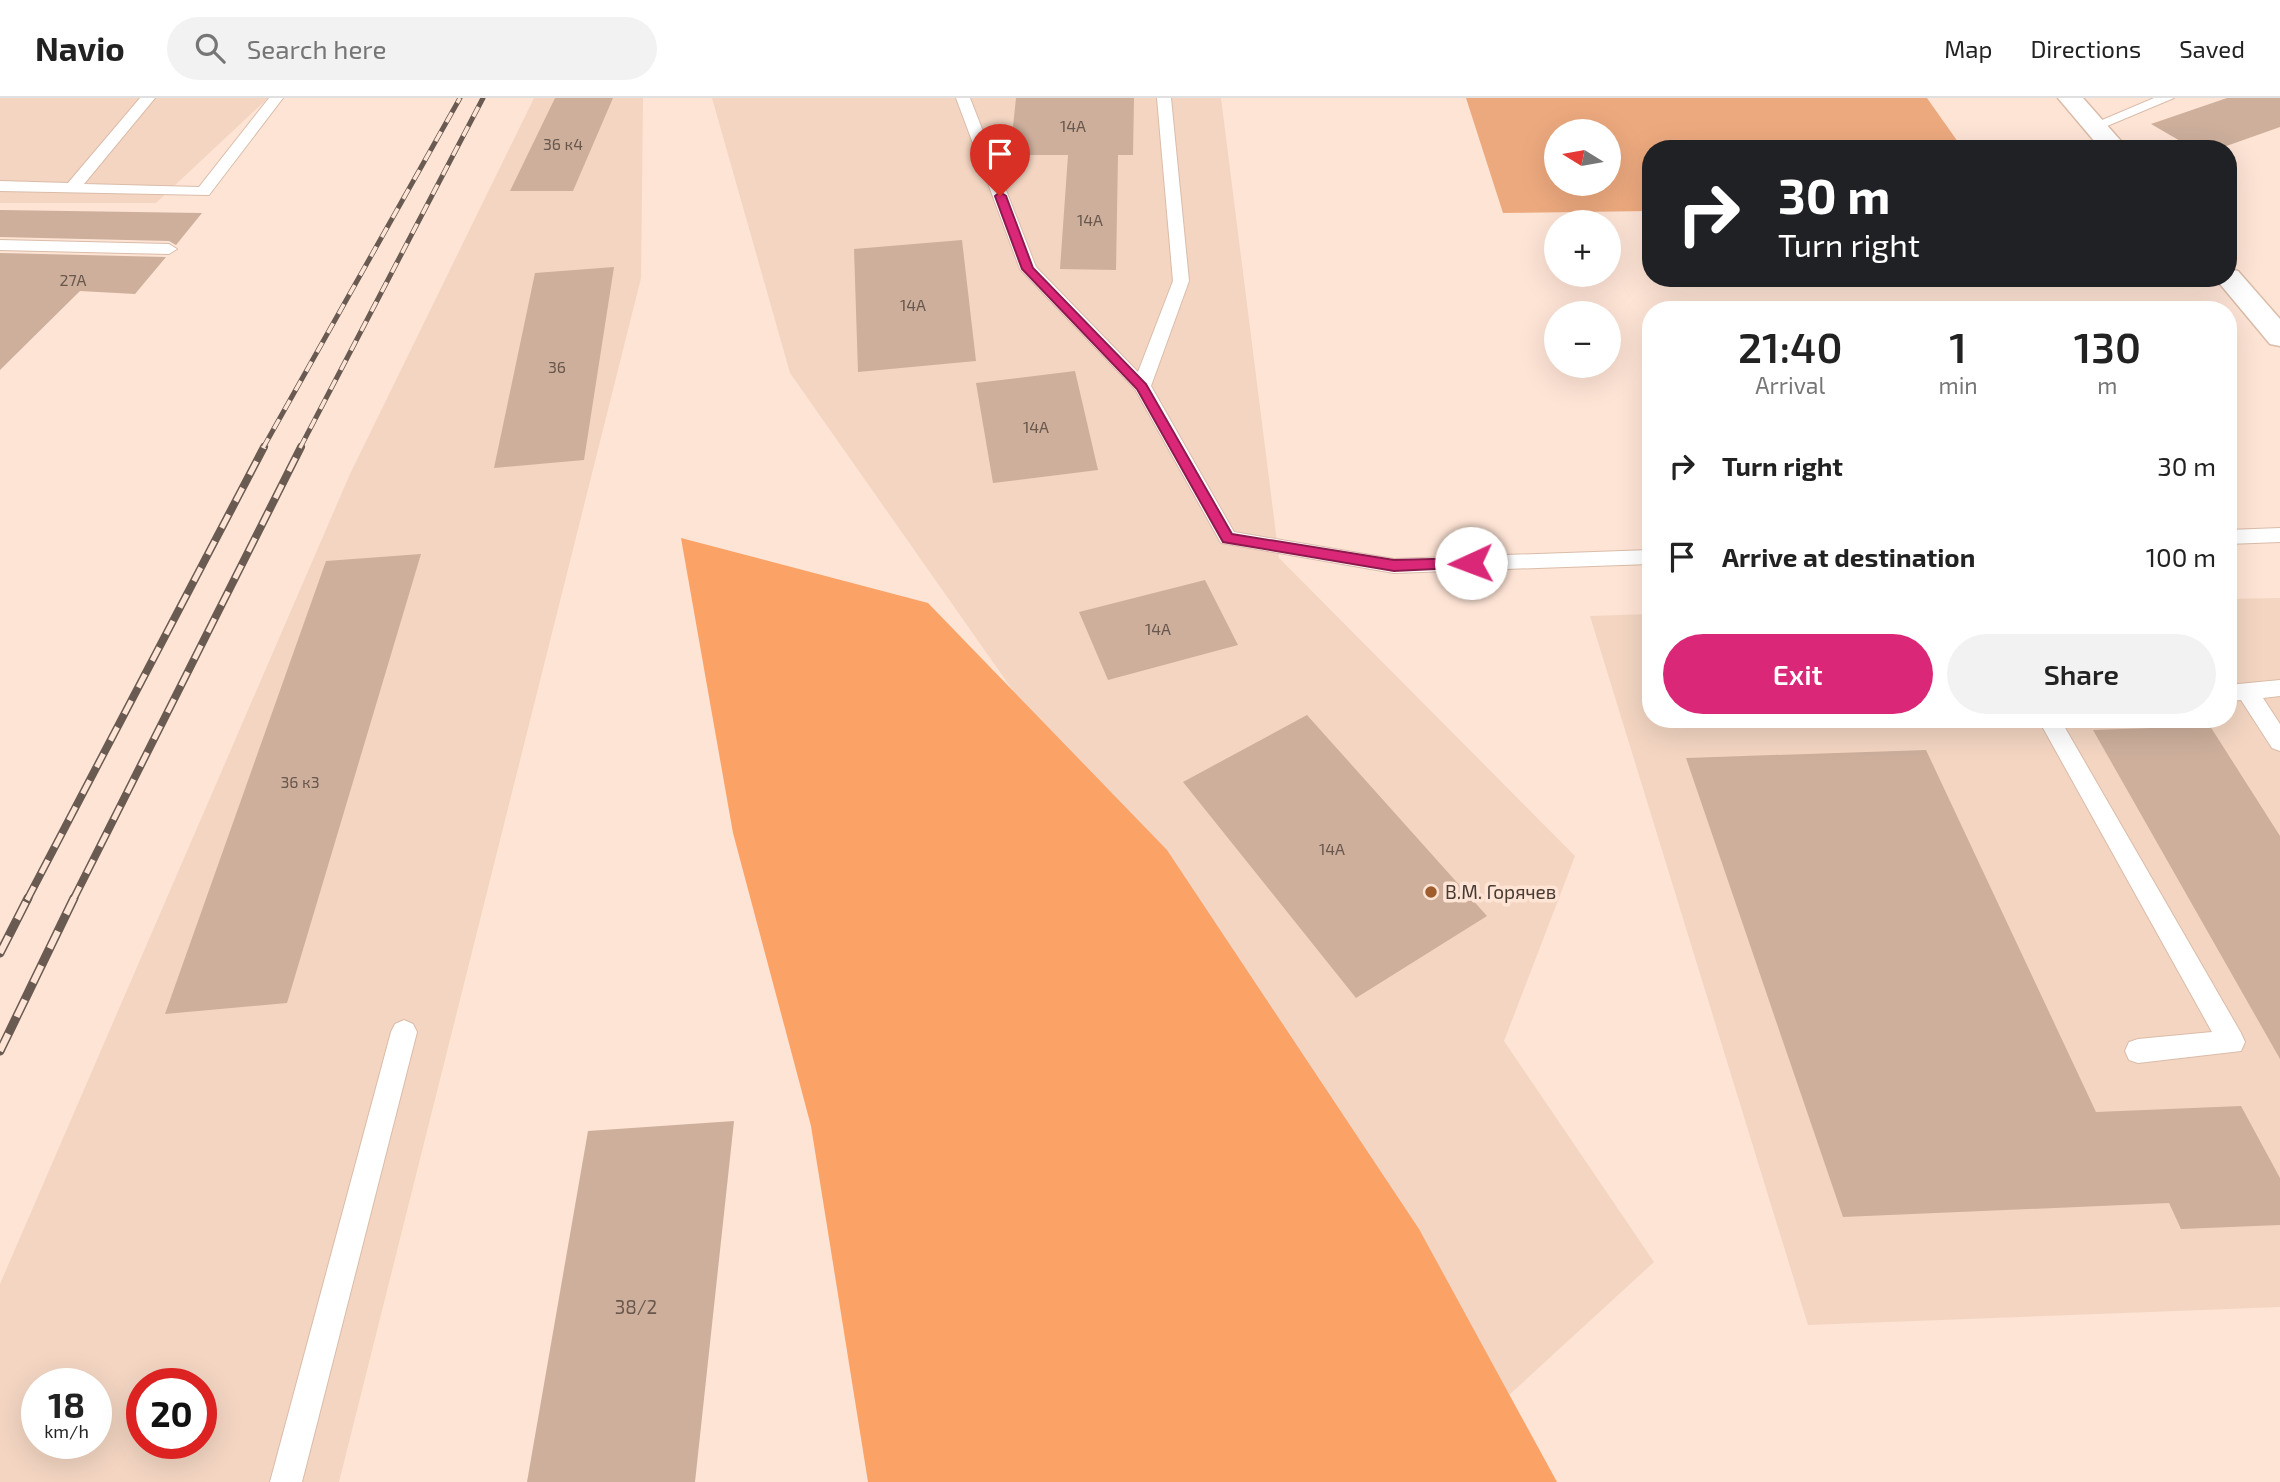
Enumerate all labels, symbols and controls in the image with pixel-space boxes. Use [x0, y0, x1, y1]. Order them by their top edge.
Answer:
search box [167, 17, 657, 80]
text: Navio [35, 28, 125, 68]
icon: search [191, 29, 229, 67]
text: Search here [247, 33, 386, 64]
text: Map [1944, 34, 1992, 63]
text: Directions [2030, 34, 2141, 63]
text: Saved [2179, 34, 2245, 63]
house number: 14А [1060, 116, 1086, 135]
north arrow [1544, 119, 1620, 196]
map controls [1544, 119, 1621, 378]
pin [970, 124, 1030, 196]
house number: 36 к4 [543, 134, 583, 153]
icon: arrive [981, 135, 1019, 173]
text: 30 m [1778, 165, 1890, 224]
icon: right [1663, 168, 1754, 259]
house number: 14А [1077, 210, 1103, 229]
button: + [1544, 210, 1621, 287]
text: Turn right [1778, 225, 1920, 263]
house number: 27А [59, 270, 87, 289]
house number: 14А [900, 295, 926, 314]
button: − [1544, 301, 1621, 378]
text: 21:40 [1738, 321, 1842, 371]
text: 1 [1949, 321, 1967, 371]
text: 130 [2074, 321, 2141, 371]
house number: 36 [548, 357, 566, 376]
text: Arrival [1755, 371, 1825, 399]
text: min [1939, 371, 1978, 399]
text: m [2097, 371, 2117, 399]
house number: 14А [1023, 417, 1049, 436]
icon: right [1663, 447, 1701, 485]
text: Turn right [1722, 450, 1843, 481]
text: 30 m [2157, 450, 2216, 481]
position arrow [1434, 526, 1508, 600]
icon: arrive [1663, 538, 1701, 576]
text: Arrive at destination [1722, 541, 1975, 572]
text: 100 m [2146, 541, 2216, 572]
house number: 14А [1145, 619, 1171, 638]
button: Exit [1663, 634, 1933, 714]
button: Share [1947, 634, 2216, 714]
house number: 36 к3 [280, 772, 320, 791]
house number: 14А [1319, 839, 1345, 858]
place label: В.М. Горячев [1445, 880, 1556, 903]
marker: В.М. Горячев [1423, 884, 1439, 900]
house number: 38/2 [615, 1295, 657, 1318]
speed limit sign: 20 [126, 1368, 217, 1459]
text: 18 [48, 1383, 85, 1425]
text: km/h [44, 1420, 89, 1442]

